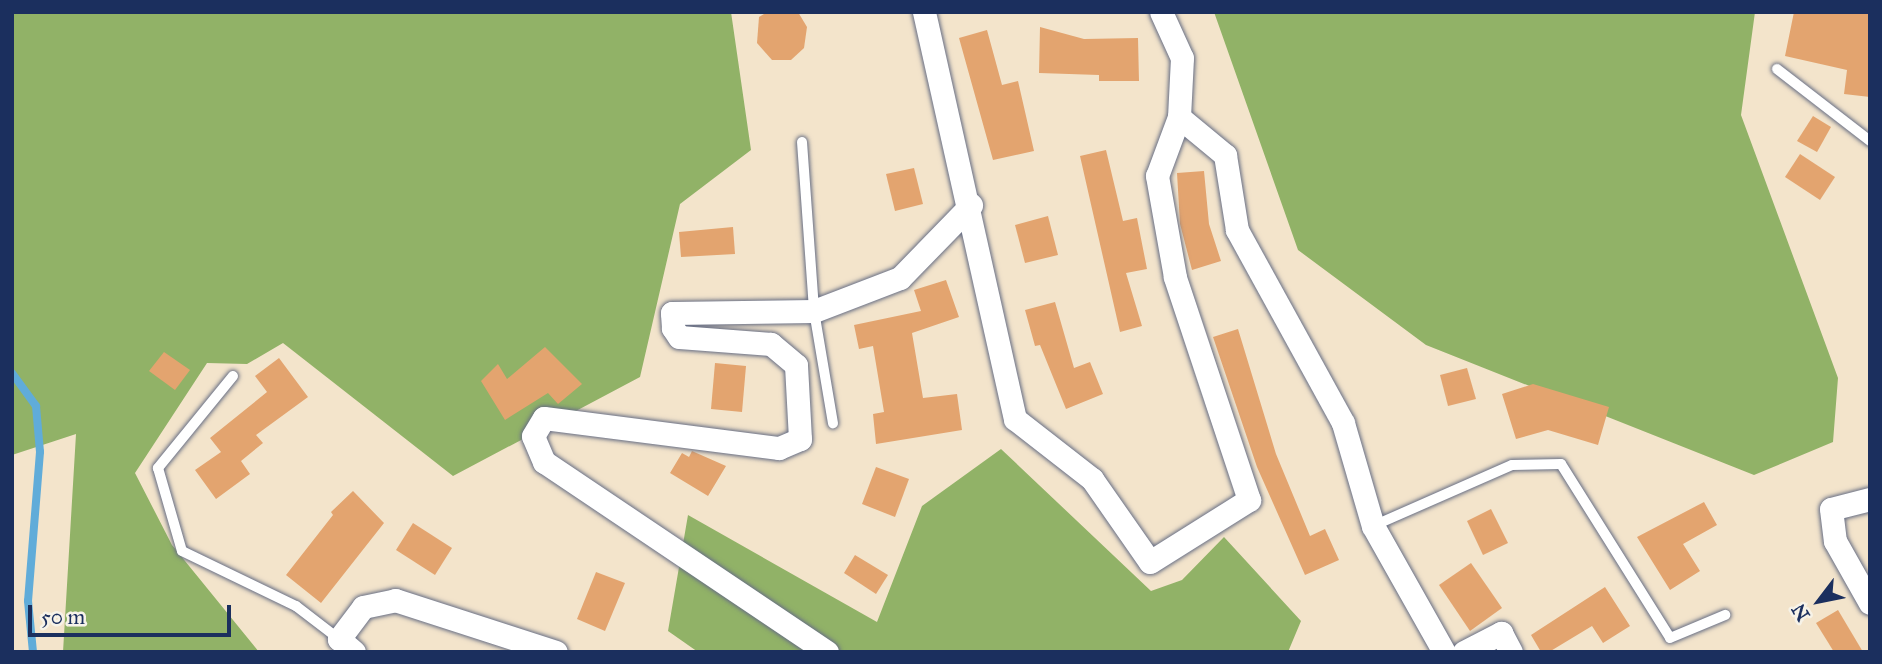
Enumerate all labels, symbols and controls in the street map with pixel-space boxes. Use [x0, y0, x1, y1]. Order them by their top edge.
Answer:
north arrow [1784, 566, 1854, 636]
scale bar [32, 590, 234, 634]
text: N [1787, 599, 1815, 625]
text: 50 m [41, 604, 85, 630]

